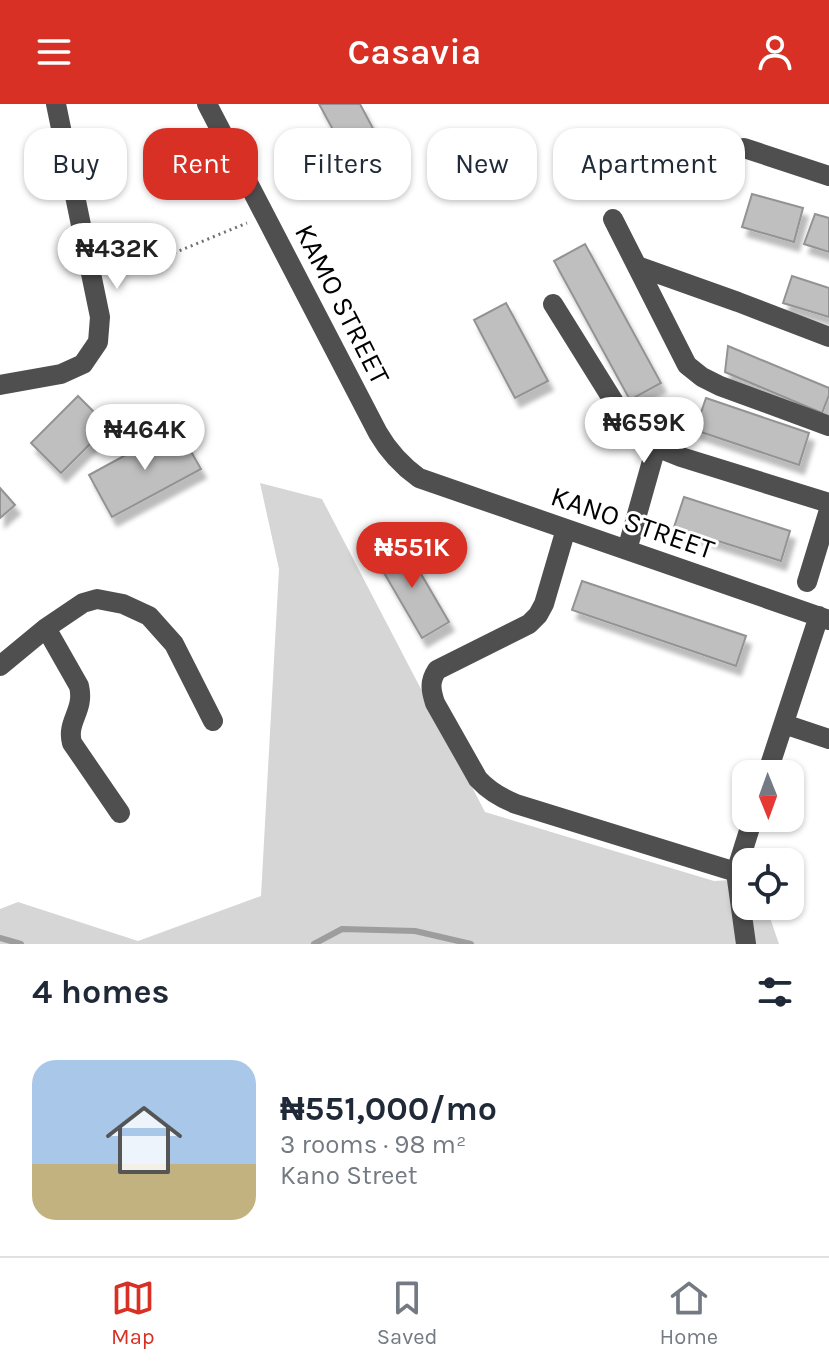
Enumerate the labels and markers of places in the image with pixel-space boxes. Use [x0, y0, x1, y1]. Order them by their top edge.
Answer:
pin: ₦432K [61, 223, 173, 291]
pin: ₦659K [588, 397, 700, 465]
pin: ₦464K [89, 404, 201, 472]
pin: ₦551K [356, 522, 468, 590]

